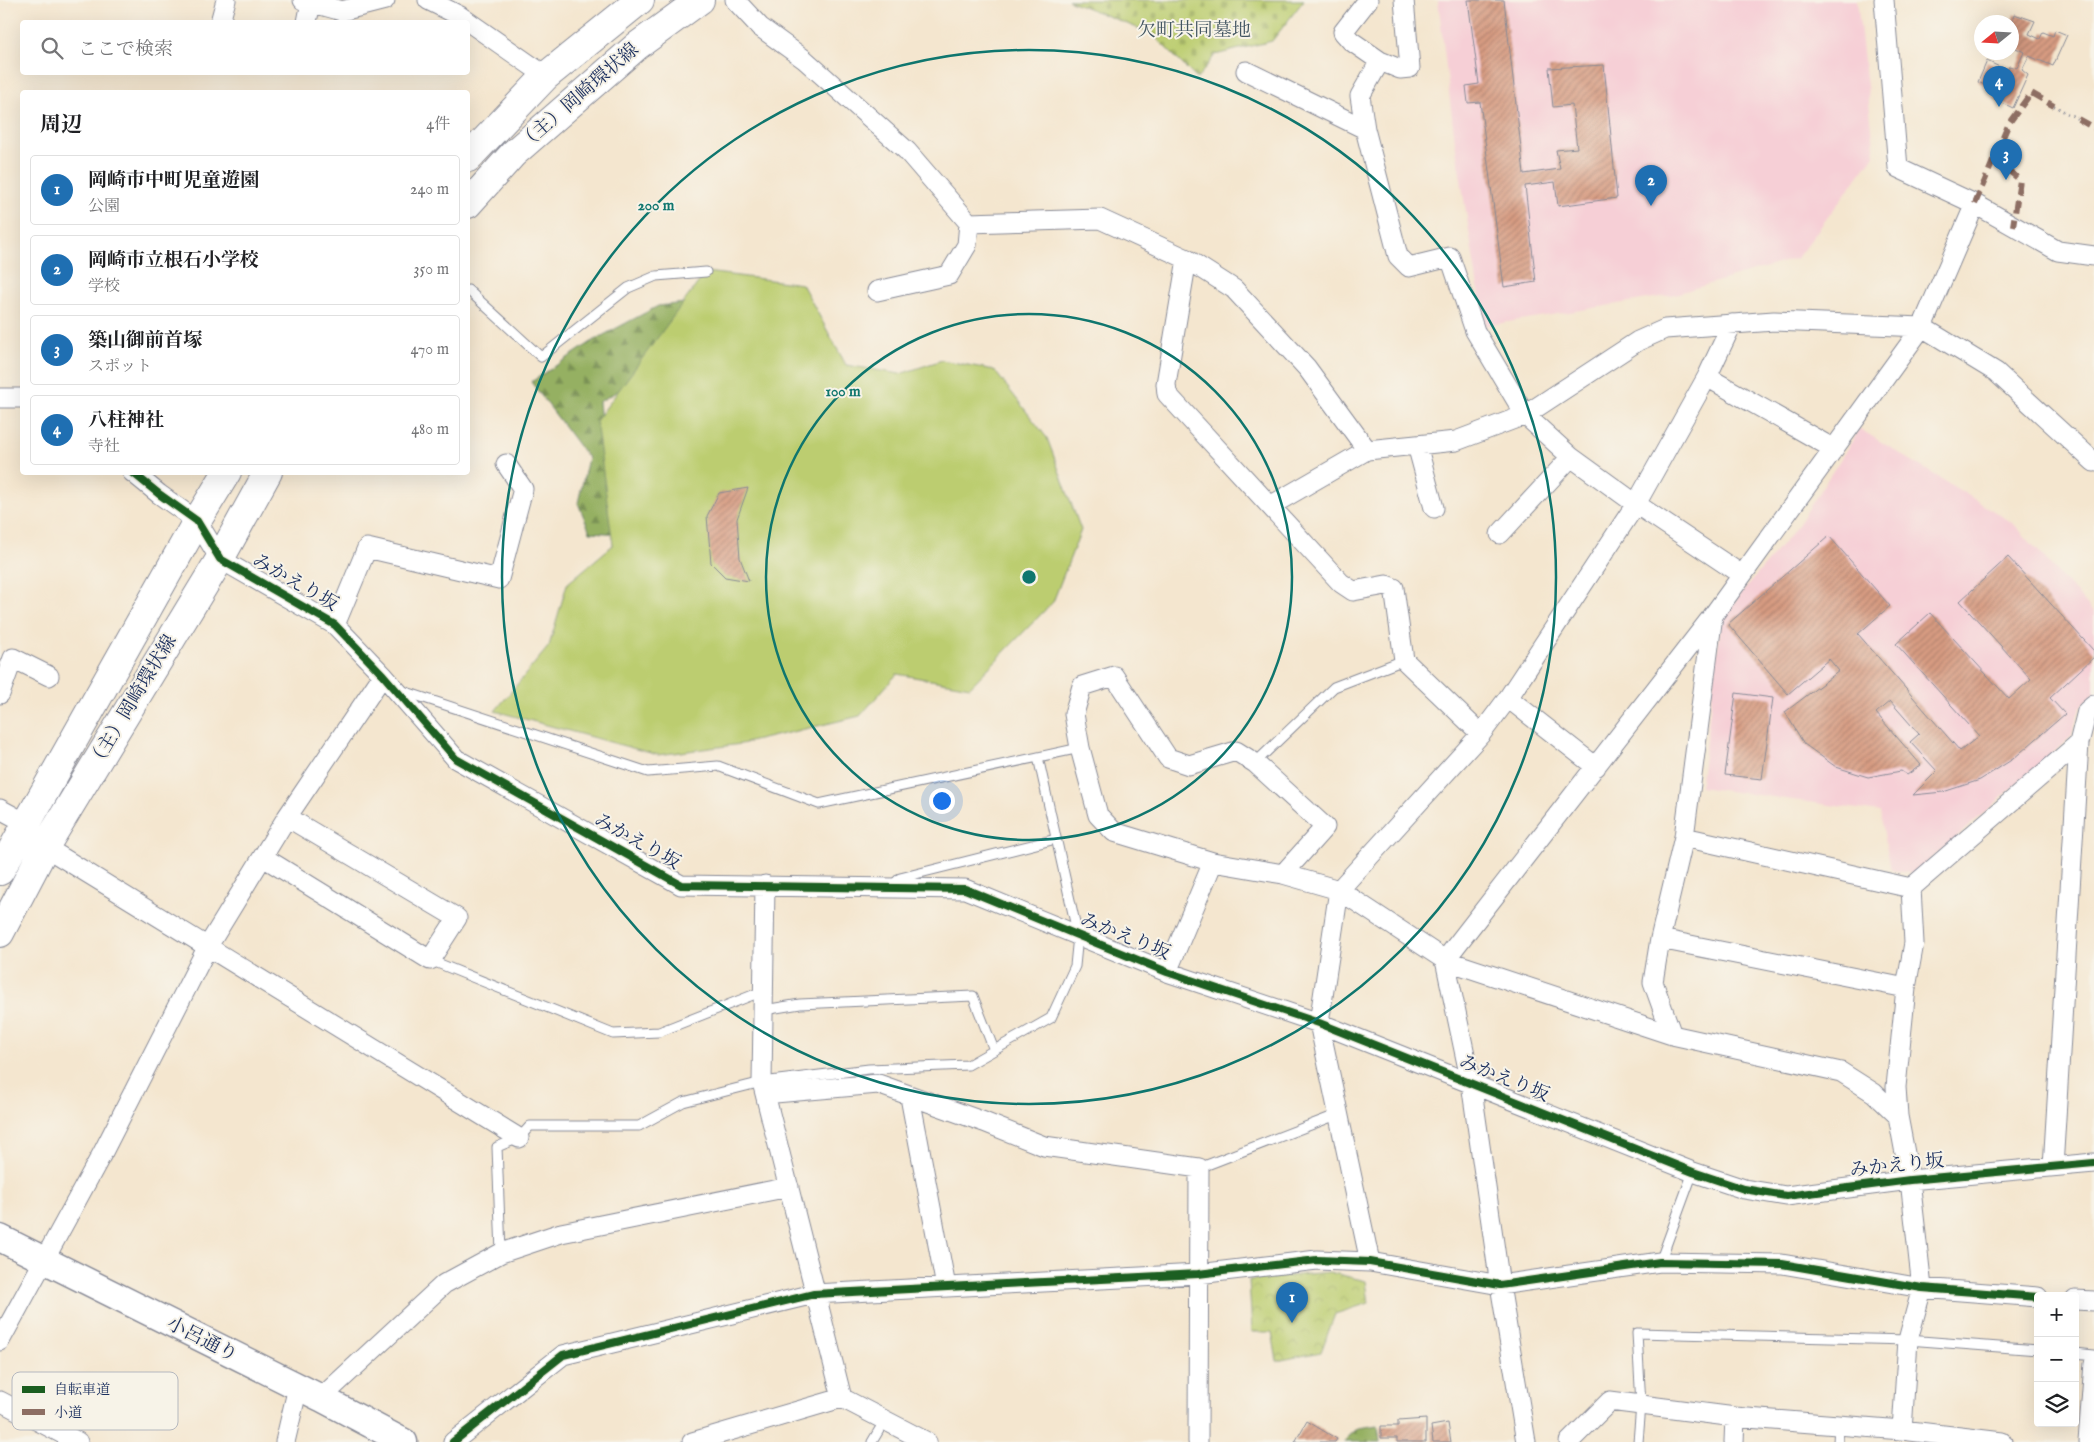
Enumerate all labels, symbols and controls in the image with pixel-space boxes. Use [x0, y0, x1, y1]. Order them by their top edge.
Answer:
north arrow [1974, 15, 2019, 60]
park label: 欠町共同墓地 [1137, 19, 1251, 43]
search box [20, 20, 470, 75]
icon: search [38, 34, 66, 62]
text: ここで検索 [78, 38, 173, 62]
street label: （主）岡崎環状線 [514, 38, 644, 156]
pin: 4 [1983, 66, 2015, 107]
text: 周辺 [40, 112, 82, 139]
text: 4件 [426, 115, 450, 135]
pin: 3 [1990, 139, 2022, 180]
pin: 2 [1635, 165, 1667, 206]
text: 岡崎市中町児童遊園 [88, 169, 259, 193]
text: 1 [54, 180, 60, 200]
text: 240 m [410, 180, 449, 200]
text: 200 m [638, 196, 675, 215]
text: 公園 [88, 197, 120, 217]
text: 岡崎市立根石小学校 [88, 249, 259, 273]
text: 2 [53, 260, 61, 280]
text: 350 m [414, 260, 449, 280]
text: 学校 [88, 277, 120, 297]
text: 築山御前首塚 [88, 329, 202, 353]
text: 3 [54, 340, 60, 360]
text: 470 m [410, 340, 449, 360]
text: スポット [88, 357, 152, 377]
text: 100 m [825, 382, 861, 401]
text: 八柱神社 [88, 409, 164, 433]
text: 4 [53, 420, 61, 440]
text: 480 m [411, 420, 449, 440]
text: 寺社 [88, 437, 120, 457]
street label: みかえり坂 [248, 549, 342, 617]
centre of rings [1020, 568, 1038, 586]
street label: （主）岡崎環状線 [84, 631, 182, 773]
your location [929, 788, 955, 814]
street label: みかえり坂 [590, 808, 684, 876]
street label: みかえり坂 [1076, 908, 1174, 966]
street label: みかえり坂 [1455, 1050, 1553, 1108]
street label: みかえり坂 [1848, 1149, 1946, 1183]
pin: 1 [1276, 1282, 1308, 1323]
map controls [2034, 1292, 2079, 1427]
button: + [2034, 1292, 2079, 1337]
street label: 小呂通り [163, 1312, 241, 1368]
button: − [2034, 1337, 2079, 1382]
legend [12, 1372, 178, 1430]
text: 自転車道 [54, 1381, 110, 1399]
button: layers [2034, 1382, 2079, 1427]
text: 小道 [54, 1404, 82, 1422]

